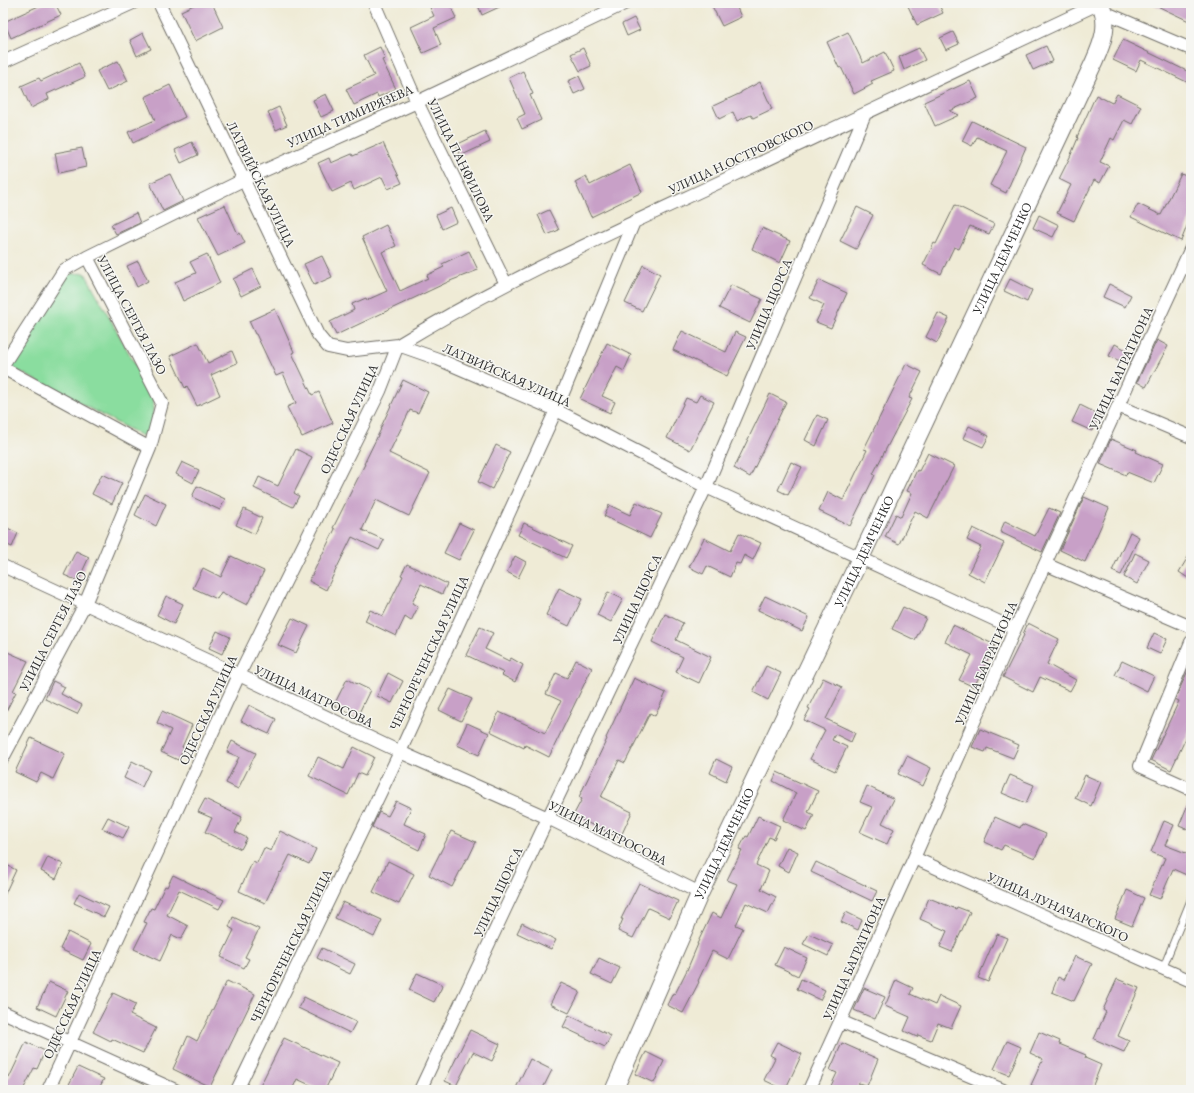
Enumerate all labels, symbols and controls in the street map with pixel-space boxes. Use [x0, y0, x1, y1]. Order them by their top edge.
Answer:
street label: УЛИЦА ТИМИРЯЗЕВА [284, 80, 416, 152]
street label: УЛИЦА ПАНФИЛОВА [423, 95, 499, 225]
street label: УЛИЦА Н.ОСТРОВСКОГО [665, 116, 816, 199]
street label: ЛАТВИЙСКАЯ УЛИЦА [223, 118, 299, 251]
street label: УЛИЦА ДЕМЧЕНКО [968, 199, 1035, 318]
street label: УЛИЦА СЕРГЕЯ ЛАЗО [93, 252, 171, 378]
street label: УЛИЦА ЩОРСА [742, 255, 796, 353]
street label: УЛИЦА БАГРАТИОНА [1085, 303, 1157, 433]
street label: ЛАТВИЙСКАЯ УЛИЦА [440, 339, 575, 411]
street label: ОДЕССКАЯ УЛИЦА [316, 360, 382, 477]
street label: УЛИЦА ДЕМЧЕНКО [829, 492, 897, 611]
street label: УЛИЦА ЩОРСА [608, 550, 666, 648]
street label: УЛИЦА СЕРГЕЯ ЛАЗО [15, 568, 91, 695]
street label: ЧЕРНОРЕЧЕНСКАЯ УЛИЦА [386, 572, 473, 733]
street label: УЛИЦА БАГРАТИОНА [951, 597, 1021, 729]
street label: ОДЕССКАЯ УЛИЦА [175, 651, 241, 768]
street label: УЛИЦА МАТРОСОВА [251, 660, 377, 732]
street label: УЛИЦА ДЕМЧЕНКО [689, 785, 758, 903]
street label: УЛИЦА МАТРОСОВА [545, 796, 671, 870]
street label: УЛИЦА ЩОРСА [469, 843, 527, 941]
street label: ЧЕРНОРЕЧЕНСКАЯ УЛИЦА [246, 865, 336, 1026]
street label: УЛИЦА ЛУНАЧАРСКОГО [984, 868, 1131, 946]
street label: УЛИЦА БАГРАТИОНА [819, 892, 889, 1024]
street label: ОДЕССКАЯ УЛИЦА [39, 945, 105, 1062]

